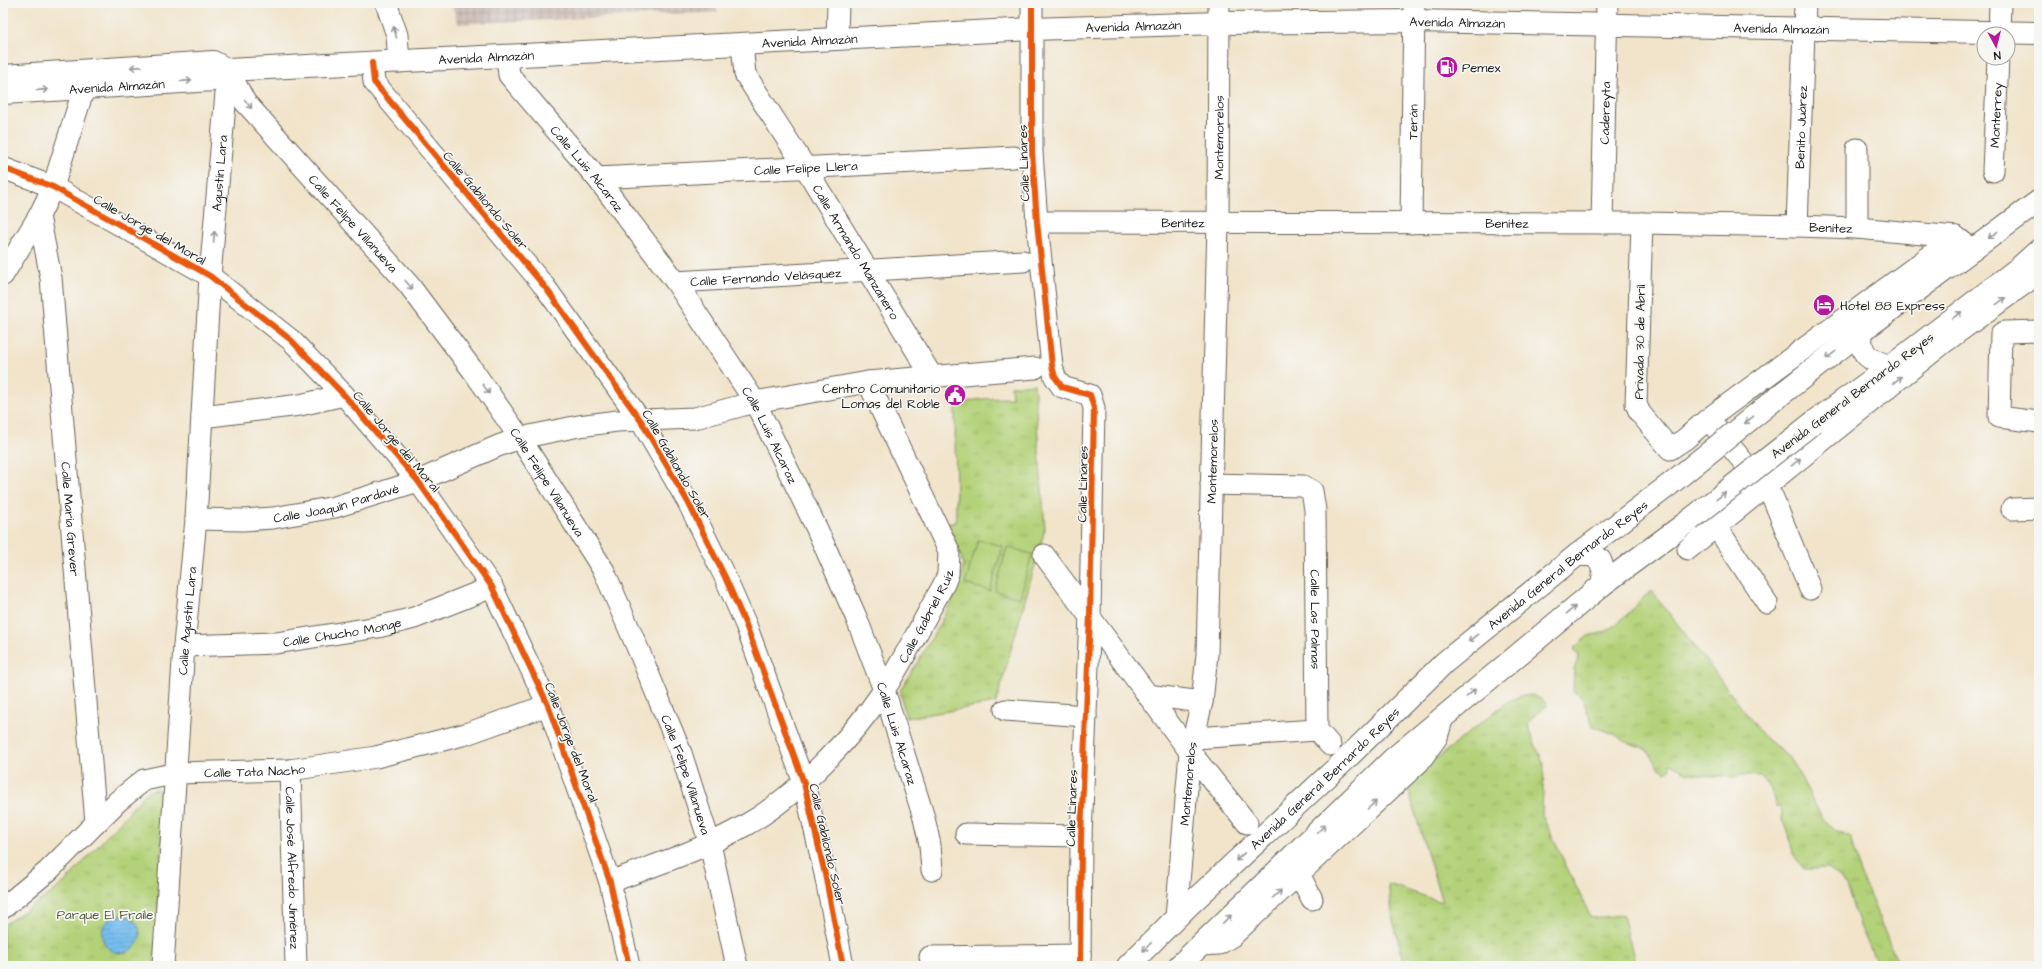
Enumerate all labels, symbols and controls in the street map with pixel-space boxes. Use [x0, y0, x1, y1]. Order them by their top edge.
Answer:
street label: Avenida Almazán [1409, 13, 1506, 33]
street label: Avenida Almazán [1085, 16, 1182, 37]
street label: Avenida Almazán [1733, 19, 1830, 39]
one-way arrow [391, 25, 398, 38]
north arrow [1976, 26, 2016, 66]
street label: Avenida Almazán [761, 30, 858, 53]
street label: Avenida Almazán [438, 46, 535, 69]
text: N [1993, 48, 2001, 63]
fuel station icon: Pemex [1434, 54, 1460, 80]
place label: Pemex [1462, 59, 1501, 77]
one-way arrow [130, 64, 143, 71]
street label: Avenida Almazán [68, 75, 166, 99]
one-way arrow [179, 78, 192, 85]
street label: Cadereyta [1596, 81, 1616, 145]
street label: Monterrey [1986, 82, 2008, 148]
street label: Benito Juárez [1791, 85, 1812, 169]
one-way arrow [35, 87, 48, 94]
street label: Montemorelos [1210, 95, 1229, 180]
one-way arrow [244, 99, 252, 110]
street label: Terán [1404, 104, 1423, 140]
street label: Calle Luis Alcaraz [546, 122, 628, 216]
street label: Calle Linares [1014, 124, 1034, 202]
street label: Agustín Lara [208, 134, 232, 212]
street label: Calle Gabilondo Soler [438, 147, 532, 254]
street label: Calle Felipe Llera [754, 157, 858, 180]
street label: Calle Felipe Villanueva [304, 171, 402, 277]
street label: Calle Armando Manzanero [808, 181, 904, 324]
street label: Calle Jorge del Moral [89, 190, 209, 270]
street label: Benítez [1161, 214, 1205, 232]
street label: Benítez [1485, 215, 1529, 233]
street label: Benítez [1809, 218, 1854, 238]
one-way arrow [1988, 230, 1999, 239]
one-way arrow [210, 231, 217, 244]
street label: Calle Fernando Velásquez [690, 264, 843, 291]
one-way arrow [404, 279, 413, 290]
street label: Privada 30 de Abril [1630, 284, 1650, 400]
hotel icon: Hotel 88 Express [1811, 292, 1837, 318]
place label: Hotel 88 Express [1840, 297, 1946, 315]
one-way arrow [1995, 297, 2006, 306]
one-way arrow [1952, 311, 1963, 319]
street label: Avenida General Bernardo Reyes [1767, 328, 1939, 464]
one-way arrow [1826, 351, 1837, 359]
one-way arrow [1892, 376, 1903, 385]
place label: Centro Comunitario Lomas del Roble [822, 380, 941, 413]
public building icon: Centro Comunitario Lomas del Roble [942, 382, 968, 408]
one-way arrow [482, 383, 490, 394]
street label: Calle Luis Alcaraz [737, 383, 802, 487]
street label: Calle Jorge del Moral [348, 387, 444, 497]
street label: Calle Gabilondo Soler [637, 406, 715, 523]
one-way arrow [1743, 416, 1754, 425]
street label: Montemorelos [1203, 418, 1223, 504]
street label: Calle Felipe Villanueva [505, 424, 588, 541]
street label: Calle Linares [1073, 445, 1093, 523]
one-way arrow [1791, 458, 1802, 467]
street label: Calle María Grever [56, 461, 84, 577]
street label: Calle Joaquín Pardavé [272, 479, 402, 528]
one-way arrow [1715, 491, 1726, 500]
street label: Avenida General Bernardo Reyes [1484, 496, 1652, 634]
street label: Calle Agustín Lara [174, 566, 201, 676]
street label: Calle Gabriel Ruíz [894, 569, 958, 666]
street label: Calle Las Palmas [1306, 569, 1324, 670]
one-way arrow [1566, 606, 1576, 615]
street label: Calle Chucho Monge [282, 613, 403, 652]
one-way arrow [1468, 633, 1479, 642]
street label: Calle Jorge del Moral [539, 680, 602, 805]
street label: Calle Luis Alcaraz [872, 680, 921, 788]
one-way arrow [1465, 689, 1475, 698]
street label: Avenida General Bernardo Reyes [1246, 703, 1404, 854]
street label: Calle Felipe Villanueva [656, 712, 715, 838]
street label: Montemorelos [1176, 739, 1202, 826]
street label: Calle Tata Nacho [204, 760, 307, 782]
street label: Calle Linares [1062, 769, 1082, 847]
street label: Calle Gabilondo Soler [804, 782, 850, 907]
street label: Calle José Alfredo Jiménez [281, 786, 304, 950]
one-way arrow [1367, 800, 1377, 810]
one-way arrow [1316, 824, 1326, 834]
one-way arrow [1235, 852, 1245, 862]
one-way arrow [1272, 889, 1282, 899]
park label: Parque El Fraile [57, 906, 153, 924]
one-way arrow [1222, 915, 1232, 924]
one-way arrow [1142, 942, 1152, 952]

